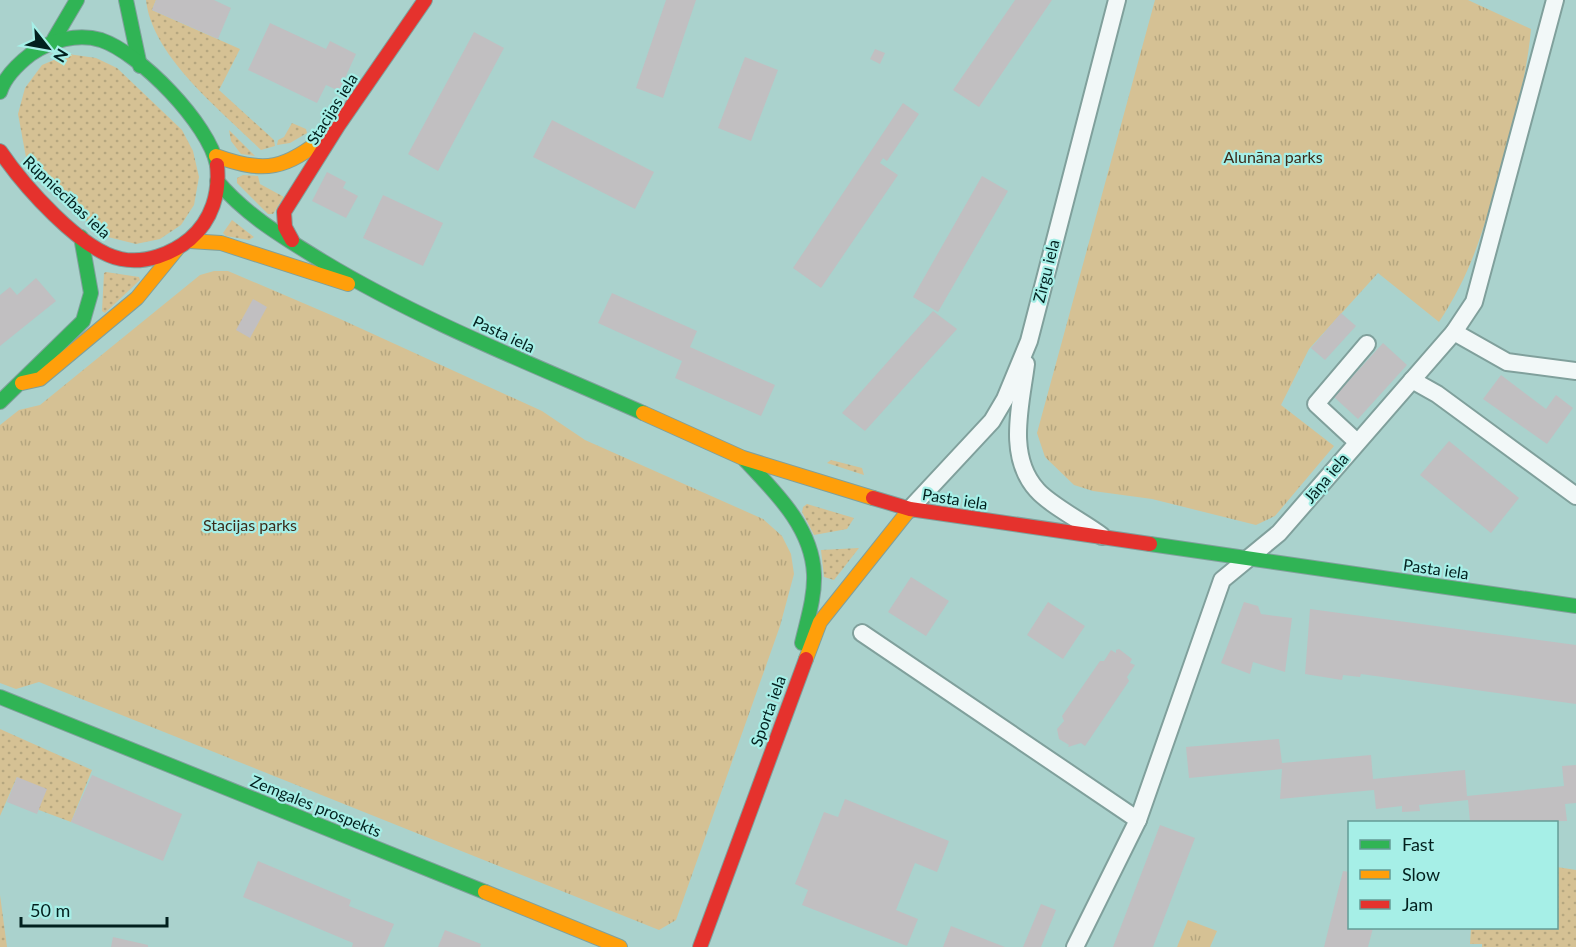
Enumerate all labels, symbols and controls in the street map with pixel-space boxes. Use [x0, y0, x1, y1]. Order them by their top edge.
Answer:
north arrow [18, 18, 78, 78]
text: N [50, 46, 73, 66]
street label: Stacijas iela [302, 70, 361, 148]
park label: Alunāna parks [1223, 147, 1323, 166]
street label: Rūpniecības iela [20, 151, 115, 242]
street label: Zirgu iela [1029, 237, 1063, 304]
street label: Pasta iela [470, 311, 538, 356]
street label: Jāņa iela [1299, 449, 1352, 507]
street label: Pasta iela [921, 484, 989, 513]
park label: Stacijas parks [203, 515, 297, 534]
street label: Pasta iela [1402, 555, 1470, 583]
street label: Sporta iela [746, 673, 789, 749]
street label: Zemgales prospekts [248, 771, 384, 840]
legend [1348, 821, 1558, 929]
text: Fast [1402, 833, 1435, 855]
text: Slow [1402, 863, 1440, 885]
scale bar [21, 890, 166, 928]
text: Jam [1402, 893, 1433, 915]
text: 50 m [30, 899, 70, 921]

